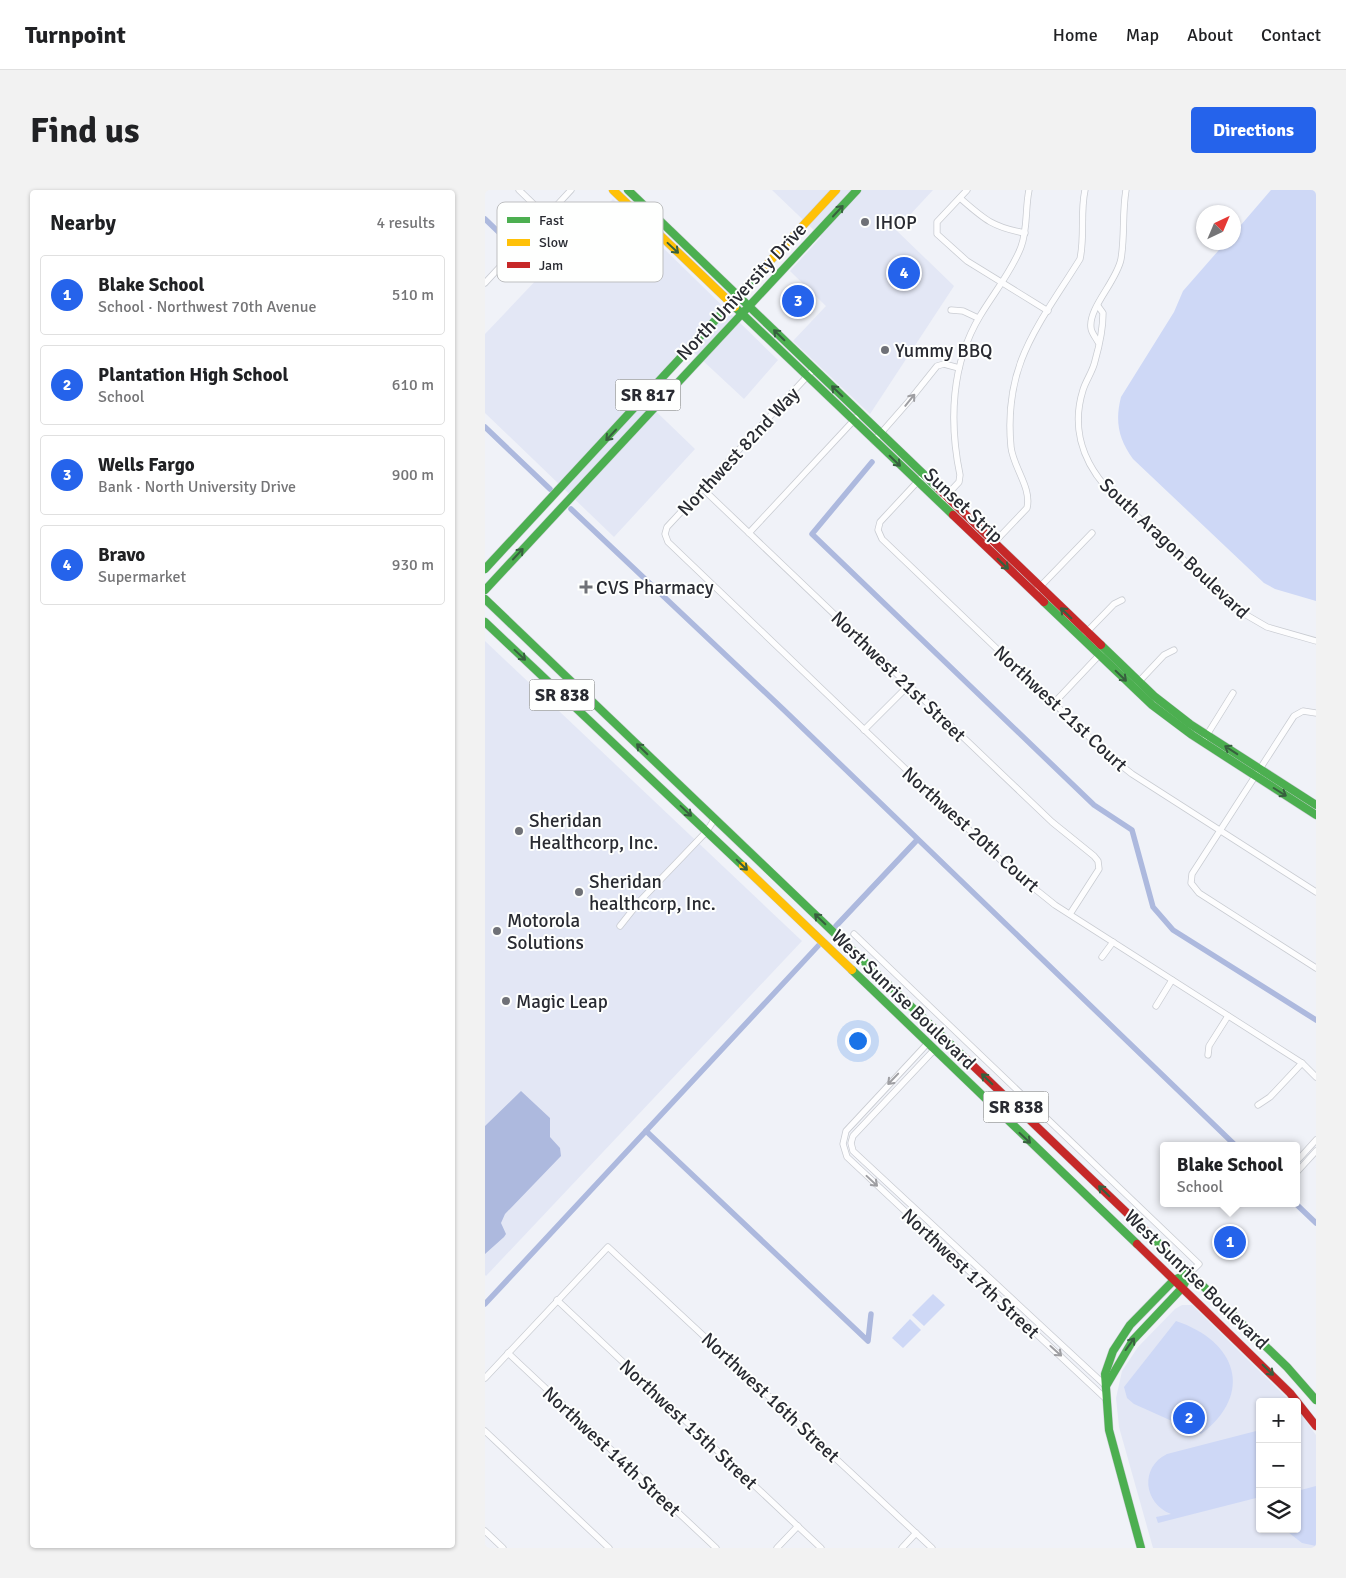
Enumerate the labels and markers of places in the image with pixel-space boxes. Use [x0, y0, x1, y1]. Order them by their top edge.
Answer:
place label: IHOP [875, 211, 917, 235]
marker: IHOP [859, 216, 871, 228]
pin: 4 [888, 254, 920, 292]
pin: 3 [782, 282, 814, 320]
place label: Yummy BBQ [895, 339, 992, 363]
marker: Yummy BBQ [879, 344, 891, 356]
place label: CVS Pharmacy [596, 576, 714, 600]
marker: CVS Pharmacy [580, 581, 592, 593]
place label: Sheridan Healthcorp, Inc. [529, 809, 658, 855]
marker: Sheridan Healthcorp, Inc. [513, 825, 525, 837]
place label: Sheridan healthcorp, Inc. [589, 870, 716, 916]
marker: Sheridan healthcorp, Inc. [573, 886, 585, 898]
place label: Motorola Solutions [507, 909, 584, 955]
marker: Motorola Solutions [491, 925, 503, 937]
place label: Magic Leap [516, 990, 608, 1014]
marker: Magic Leap [500, 995, 512, 1007]
pin: 1 [1214, 1223, 1246, 1261]
pin: 2 [1173, 1399, 1205, 1437]

